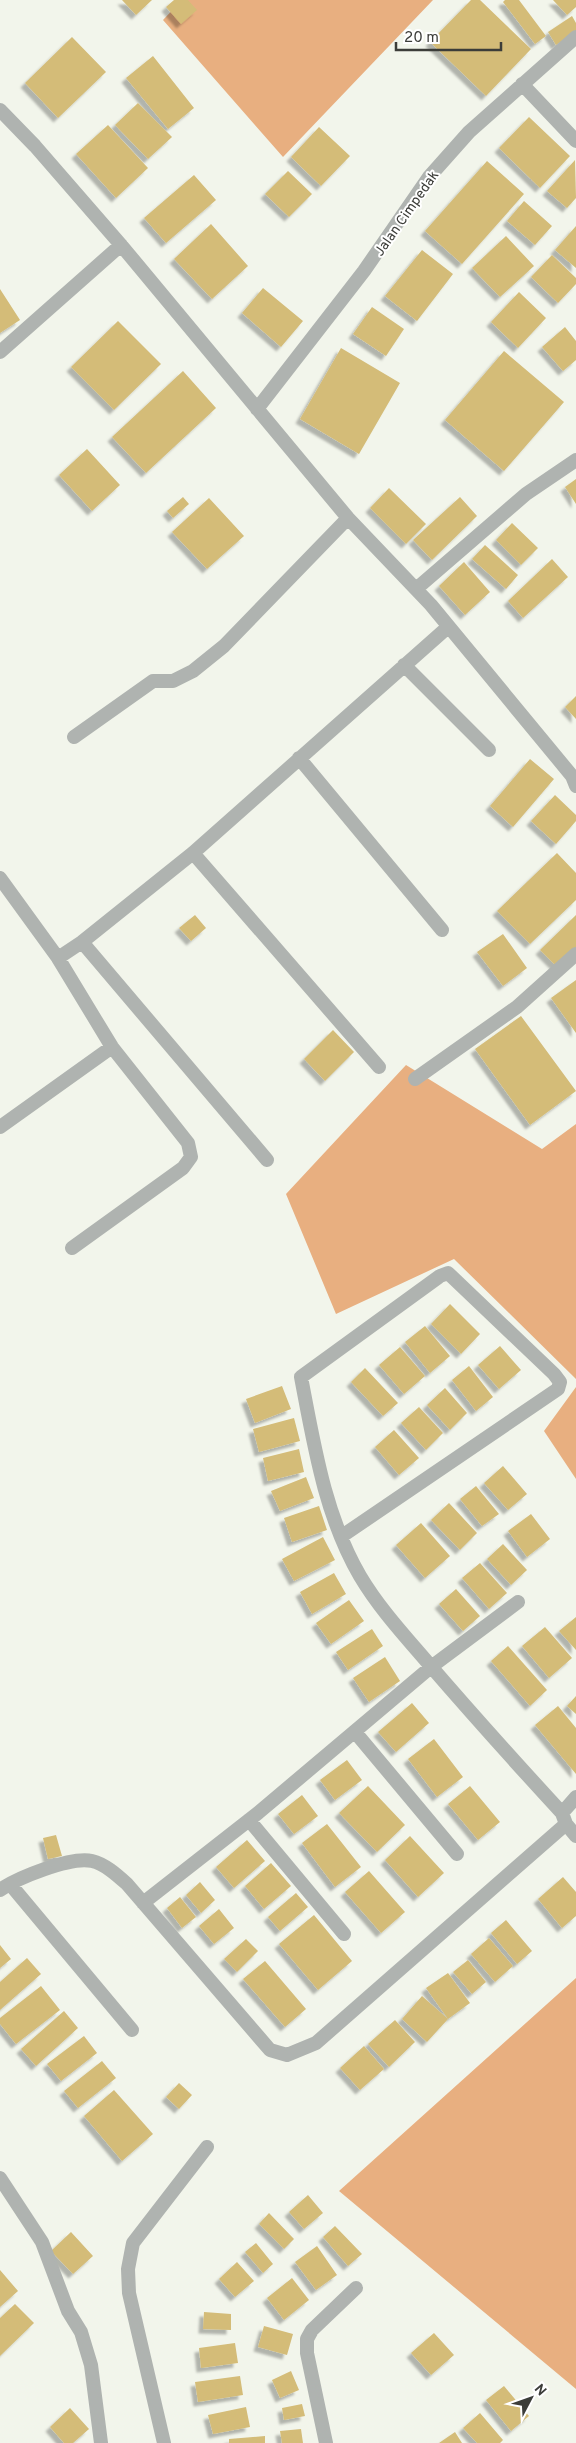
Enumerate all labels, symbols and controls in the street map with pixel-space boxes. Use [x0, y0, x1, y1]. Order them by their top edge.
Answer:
scale bar [396, 20, 501, 52]
text: 20 m [404, 29, 439, 48]
street label: Jalan Cimpedak [371, 168, 443, 260]
north arrow [506, 2373, 556, 2423]
text: N [530, 2381, 549, 2400]

